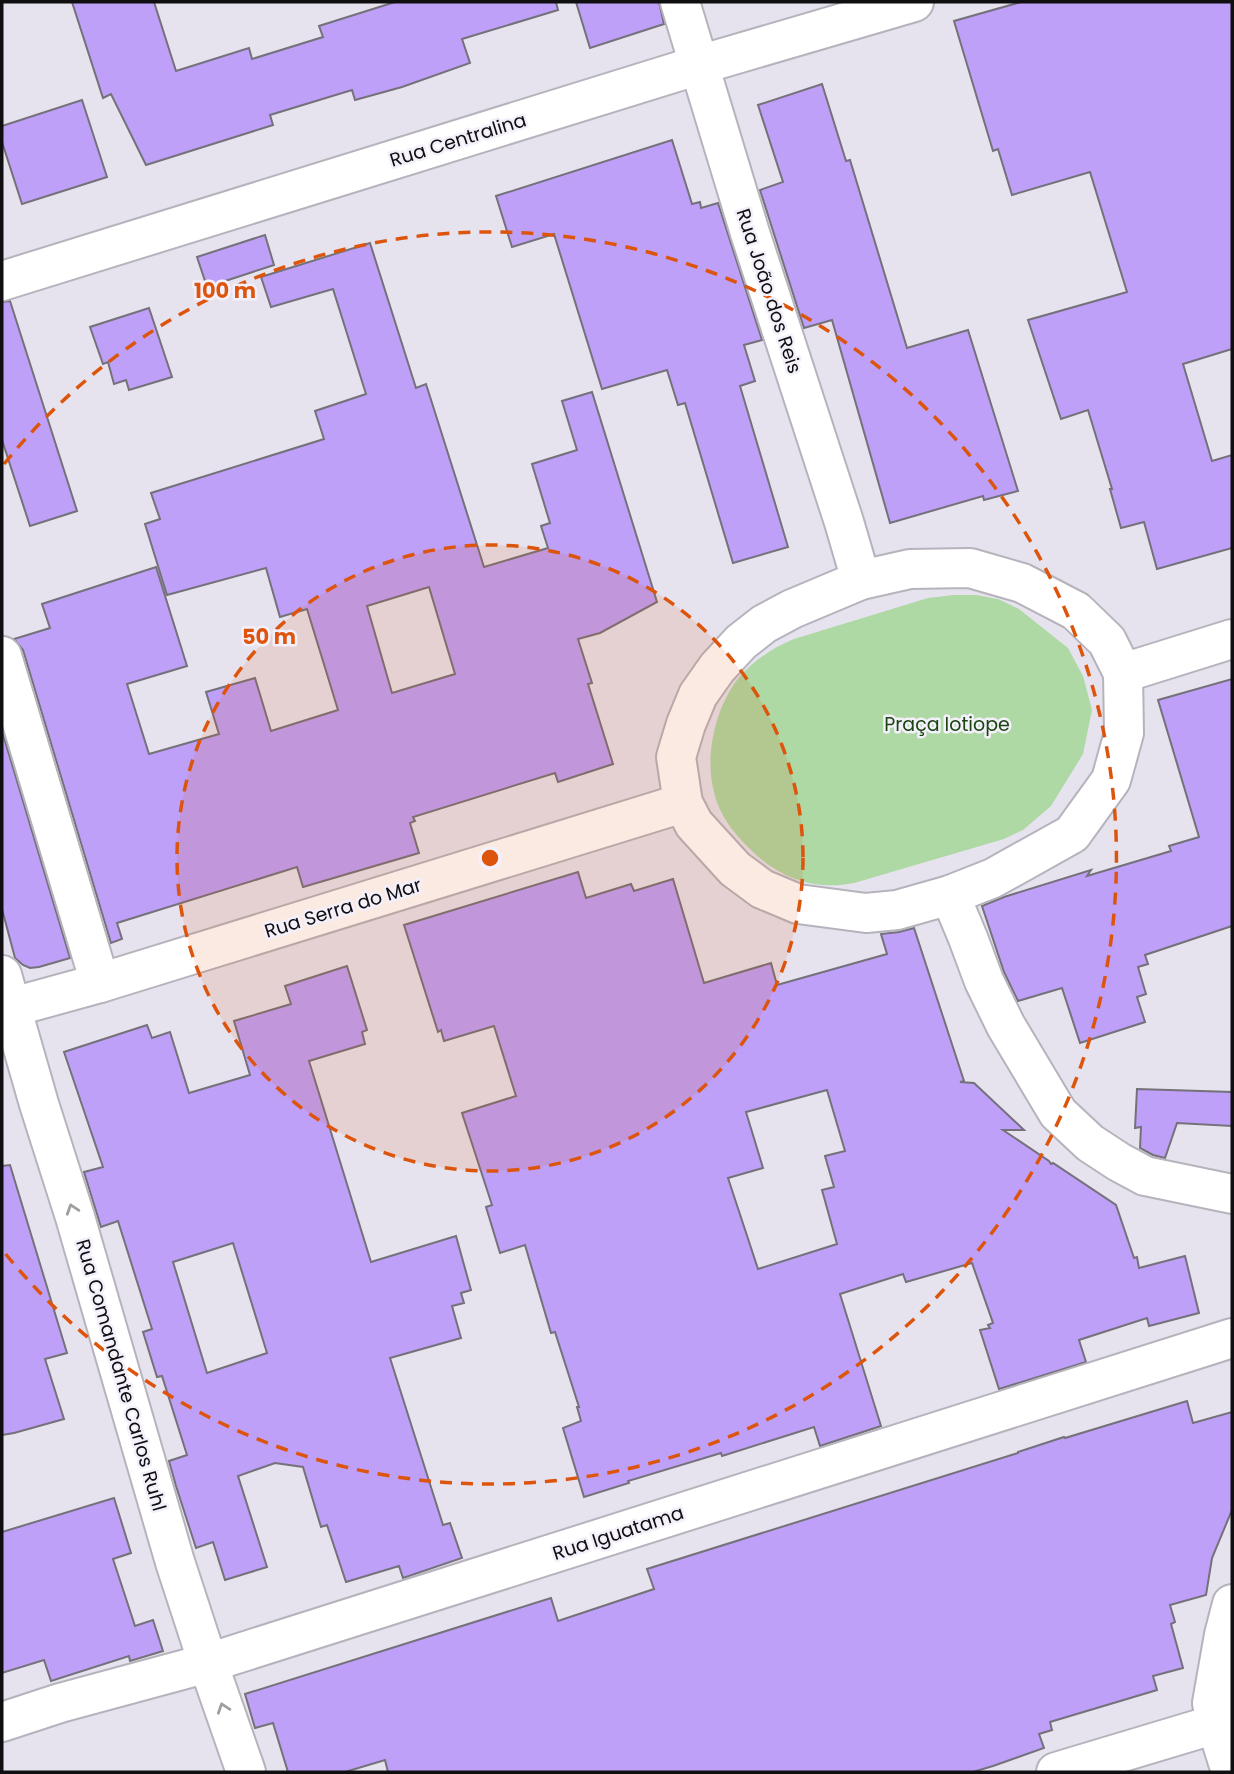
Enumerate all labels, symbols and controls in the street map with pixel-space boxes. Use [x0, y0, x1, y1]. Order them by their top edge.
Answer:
street label: Rua Centralina [386, 106, 530, 174]
street label: Rua João dos Reis [730, 205, 808, 377]
text: 100 m [194, 276, 256, 305]
text: 50 m [242, 622, 296, 651]
park label: Praça Iotiope [884, 711, 1010, 738]
centre of rings [478, 846, 502, 870]
street label: Rua Serra do Mar [261, 871, 425, 945]
one-way arrow [66, 1203, 81, 1215]
street label: Rua Comandante Carlos Ruhl [69, 1236, 173, 1514]
street label: Rua Iguatama [549, 1499, 687, 1567]
one-way arrow [217, 1702, 231, 1714]

